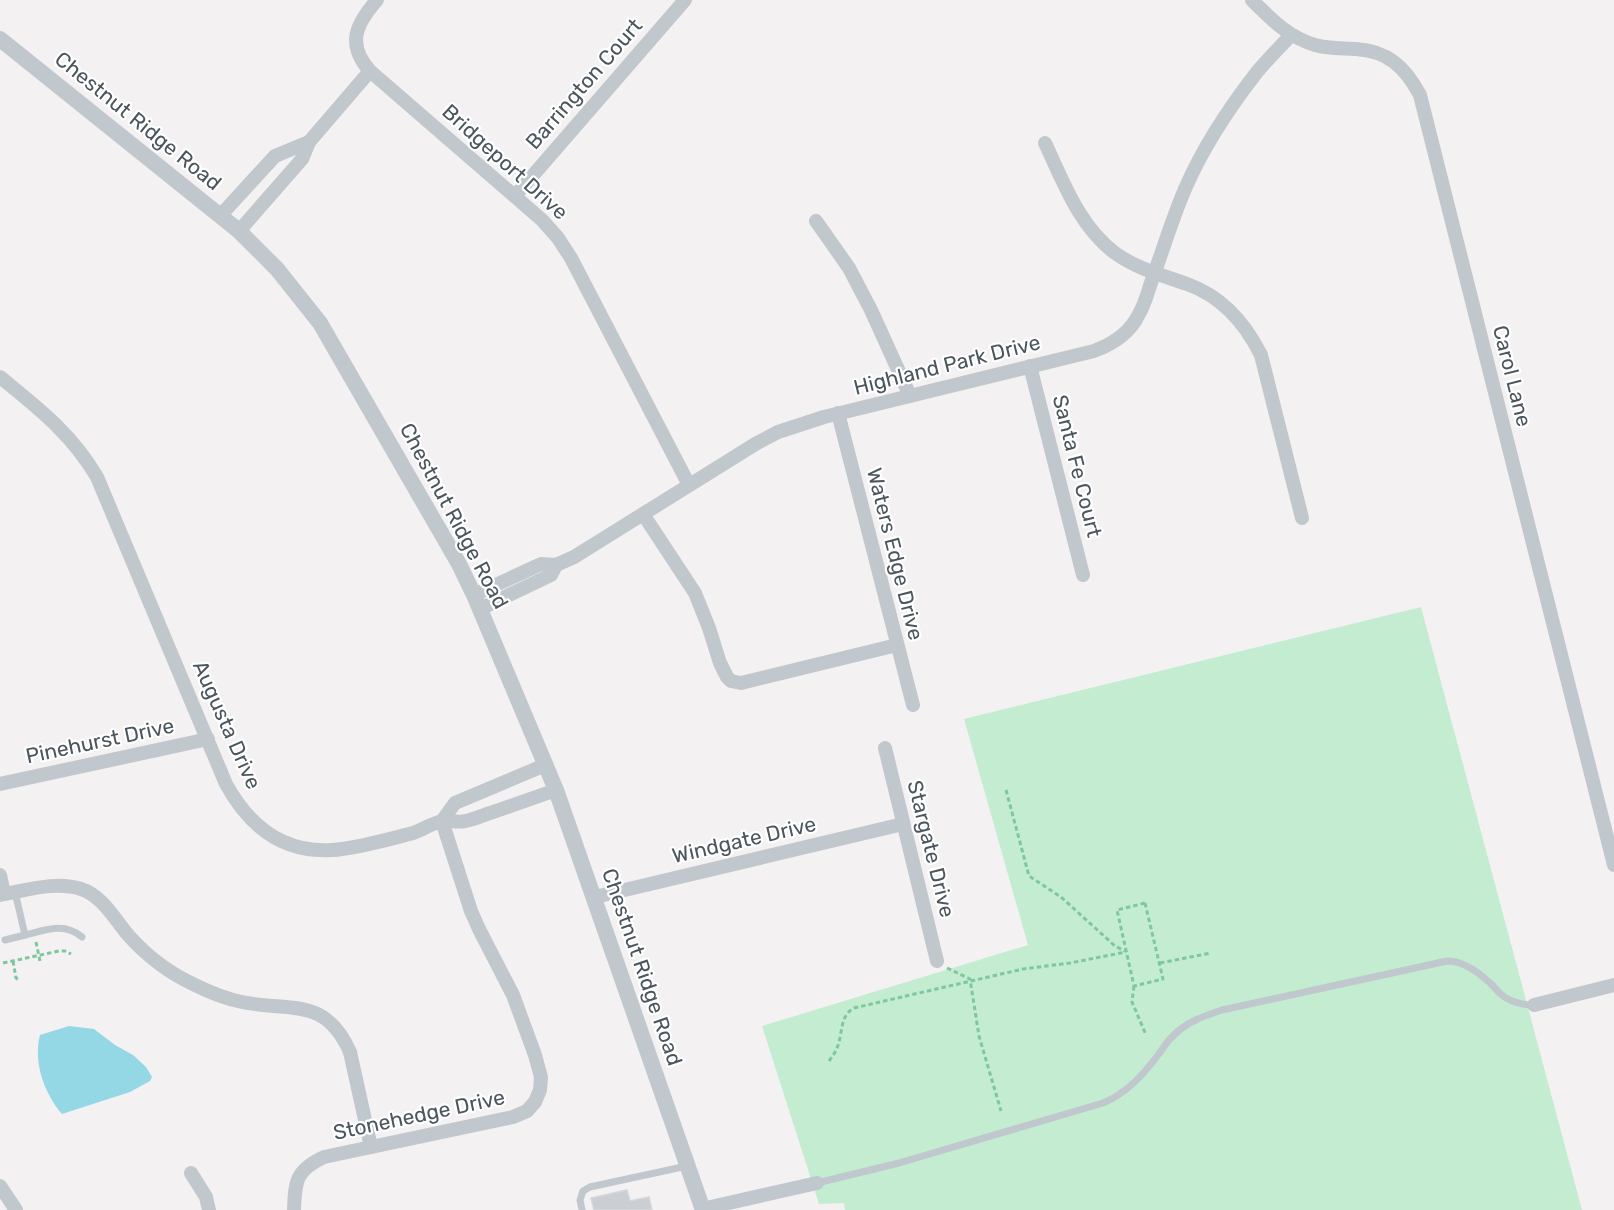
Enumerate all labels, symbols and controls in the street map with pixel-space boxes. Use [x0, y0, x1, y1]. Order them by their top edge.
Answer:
street label: Barrington Court [520, 13, 647, 154]
street label: Chestnut Ridge Road [50, 46, 227, 195]
street label: Bridgeport Drive [437, 99, 573, 225]
street label: Carol Lane [1488, 323, 1537, 429]
street label: Highland Park Drive [851, 329, 1043, 400]
street label: Santa Fe Court [1048, 392, 1107, 540]
street label: Chestnut Ridge Road [395, 419, 514, 613]
street label: Waters Edge Drive [862, 465, 929, 643]
street label: Augusta Drive [188, 657, 267, 793]
street label: Pinehurst Drive [23, 713, 176, 768]
street label: Stargate Drive [902, 778, 961, 920]
street label: Windgate Drive [670, 811, 818, 868]
street label: Chestnut Ridge Road [597, 865, 688, 1069]
street label: Stonehedge Drive [331, 1084, 507, 1145]

